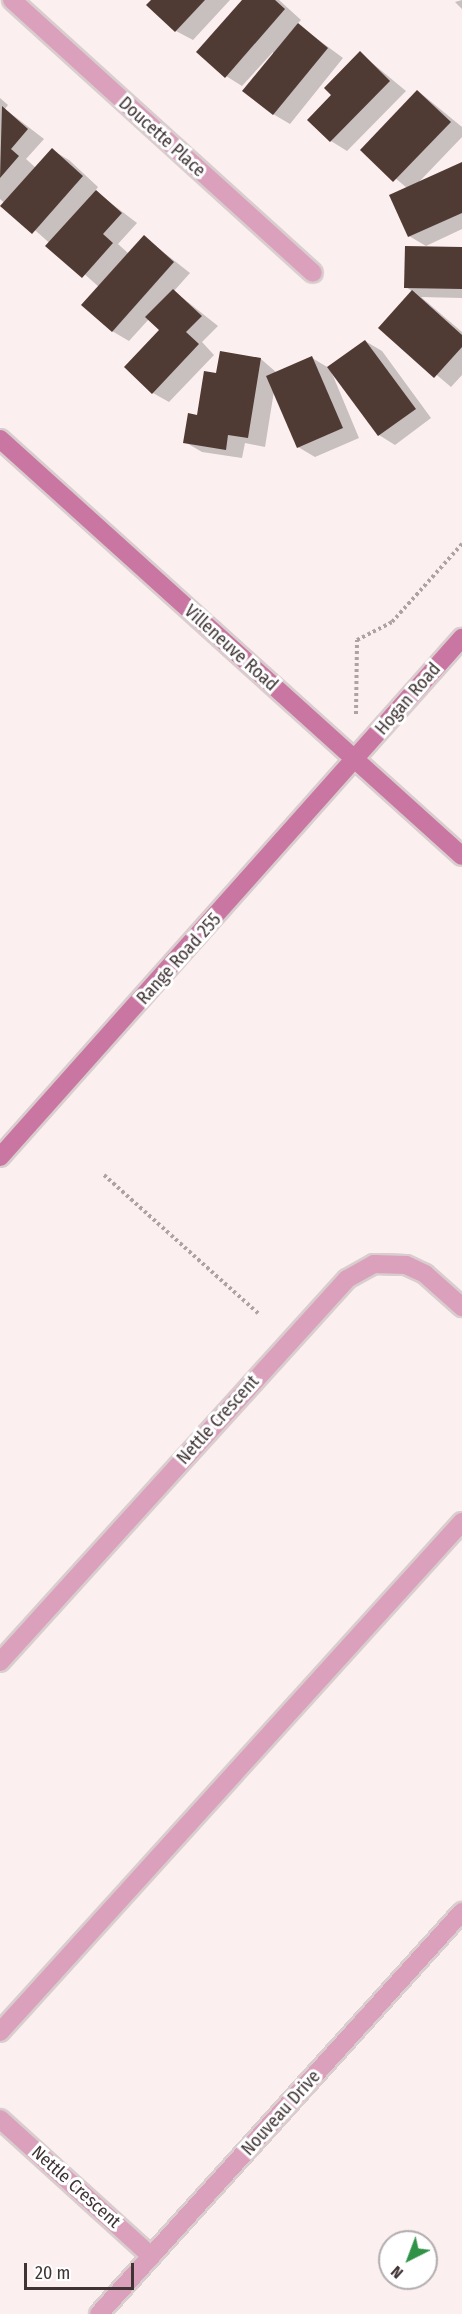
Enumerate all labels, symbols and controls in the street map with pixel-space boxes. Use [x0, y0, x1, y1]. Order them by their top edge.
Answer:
street label: Doucette Place [114, 92, 210, 182]
street label: Villeneuve Road [180, 600, 282, 696]
street label: Hogan Road [371, 659, 445, 739]
street label: Range Road 255 [132, 909, 226, 1009]
street label: Nettle Crescent [172, 1371, 264, 1469]
street label: Nouveau Drive [237, 2066, 325, 2160]
street label: Nettle Crescent [27, 2141, 125, 2233]
north arrow [378, 2230, 438, 2290]
scale bar [27, 2251, 136, 2289]
text: 20 m [35, 2262, 70, 2284]
text: N [387, 2262, 407, 2283]

